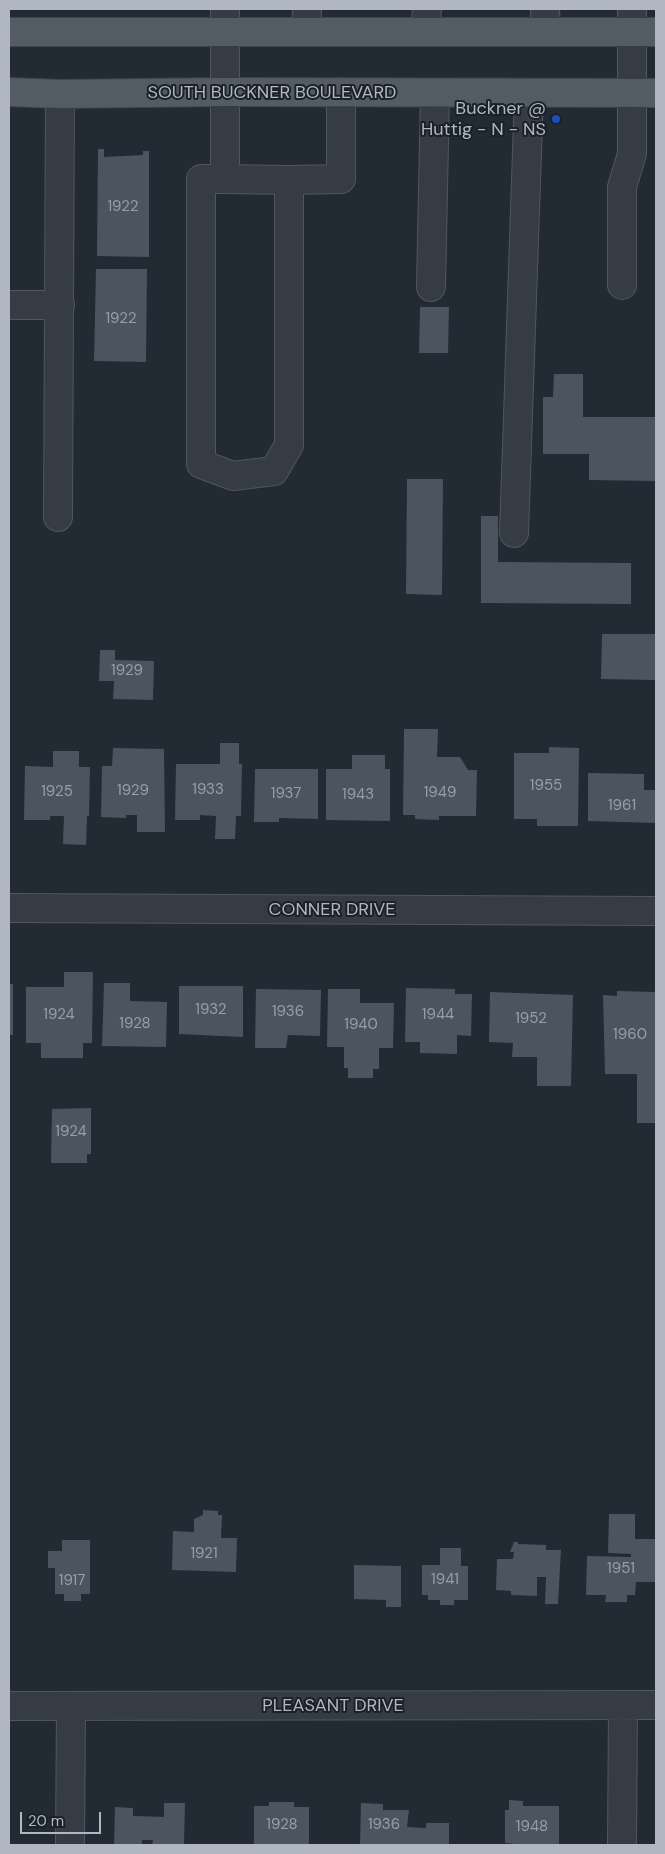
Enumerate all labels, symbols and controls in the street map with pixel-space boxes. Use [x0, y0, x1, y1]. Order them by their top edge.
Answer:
street label: SOUTH BUCKNER BOULEVARD [147, 82, 397, 104]
place label: Buckner @ Huttig - N - NS [421, 98, 546, 140]
marker: Buckner @ Huttig - N - NS [550, 113, 562, 125]
house number: 1922 [107, 198, 139, 216]
house number: 1922 [105, 310, 137, 328]
house number: 1929 [111, 662, 143, 680]
house number: 1955 [530, 777, 562, 795]
house number: 1933 [192, 781, 224, 799]
house number: 1929 [117, 782, 149, 800]
house number: 1925 [41, 783, 73, 801]
house number: 1949 [424, 784, 456, 802]
house number: 1937 [271, 785, 301, 803]
house number: 1943 [342, 786, 374, 804]
house number: 1961 [608, 797, 636, 815]
street label: CONNER DRIVE [269, 899, 395, 921]
house number: 1932 [195, 1001, 227, 1019]
house number: 1936 [272, 1003, 304, 1021]
house number: 1924 [43, 1006, 75, 1024]
house number: 1944 [422, 1006, 454, 1024]
house number: 1952 [515, 1010, 547, 1028]
house number: 1928 [119, 1015, 151, 1033]
house number: 1940 [344, 1016, 378, 1034]
house number: 1960 [613, 1026, 647, 1044]
house number: 1924 [55, 1123, 87, 1141]
house number: 1921 [190, 1545, 218, 1563]
house number: 1951 [607, 1560, 635, 1578]
house number: 1941 [431, 1571, 459, 1589]
house number: 1917 [59, 1572, 85, 1590]
street label: PLEASANT DRIVE [262, 1695, 404, 1717]
scale bar [22, 1802, 104, 1834]
text: 20 m [28, 1811, 64, 1831]
house number: 1928 [266, 1816, 298, 1834]
house number: 1936 [368, 1816, 400, 1834]
house number: 1948 [516, 1818, 548, 1836]

